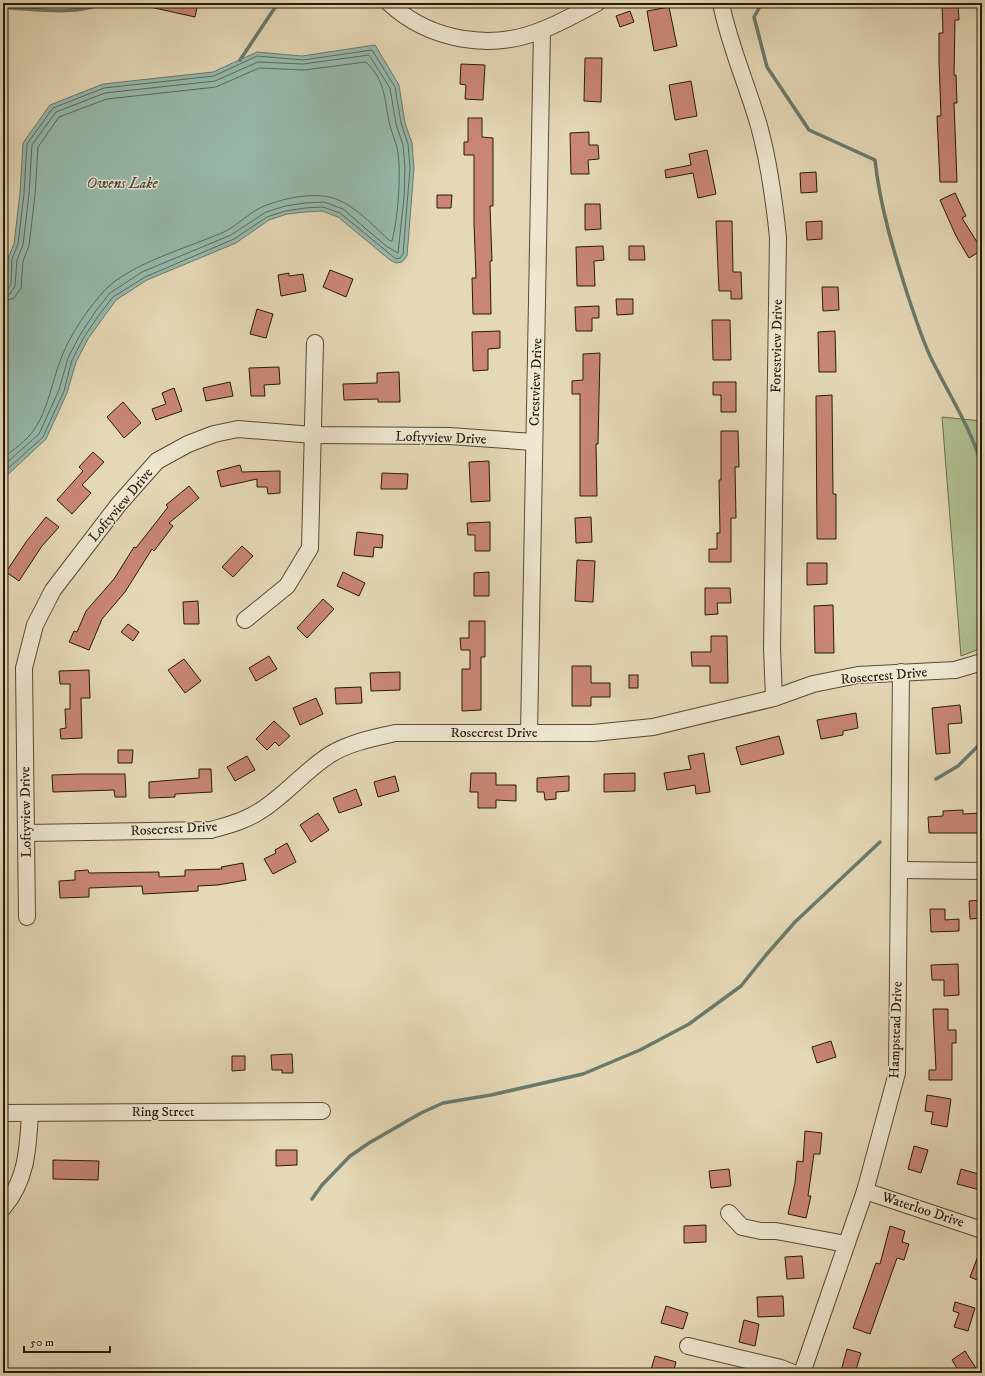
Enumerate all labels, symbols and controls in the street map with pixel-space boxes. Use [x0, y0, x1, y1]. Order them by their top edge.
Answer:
water label: Owens Lake [86, 174, 159, 193]
street label: Forestview Drive [767, 299, 787, 393]
street label: Crestview Drive [525, 337, 547, 426]
street label: Loftyview Drive [395, 427, 487, 449]
street label: Loftyview Drive [85, 464, 157, 546]
street label: Rosecrest Drive [840, 663, 928, 689]
street label: Rosecrest Drive [451, 724, 538, 742]
street label: Loftyview Drive [16, 766, 36, 858]
street label: Rosecrest Drive [130, 818, 218, 840]
street label: Hampstead Drive [885, 981, 907, 1079]
street label: Ring Street [131, 1103, 195, 1121]
street label: Waterloo Drive [879, 1188, 967, 1232]
scale bar [24, 1328, 110, 1354]
text: 50 m [30, 1335, 54, 1350]

